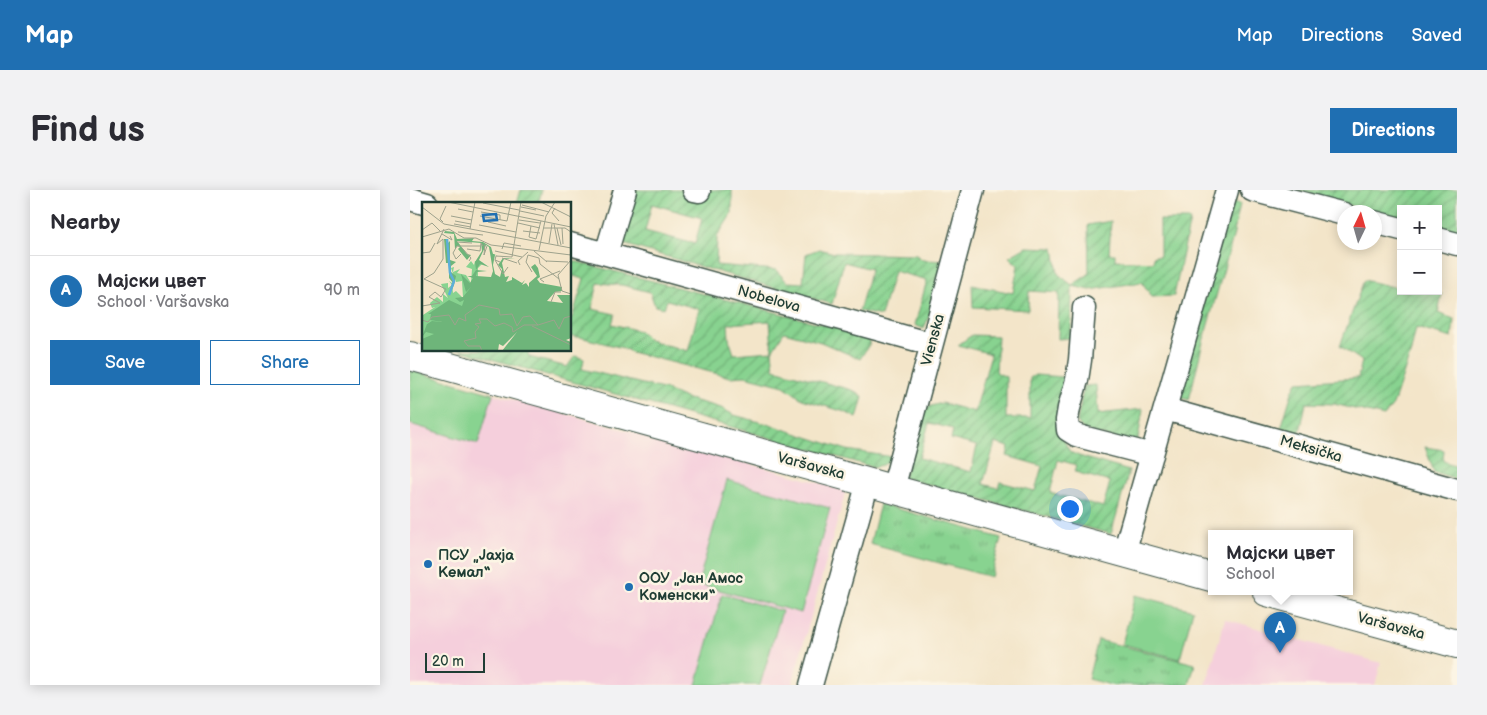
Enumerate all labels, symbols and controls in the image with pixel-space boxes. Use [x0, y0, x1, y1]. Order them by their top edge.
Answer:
text: Map [25, 21, 73, 50]
text: Map [1237, 25, 1273, 46]
text: Directions [1301, 25, 1383, 46]
text: Saved [1411, 25, 1462, 46]
button: Directions [1330, 108, 1457, 153]
text: Find us [30, 109, 145, 152]
inset map [422, 202, 571, 351]
north arrow [1337, 205, 1382, 250]
map controls [1397, 205, 1442, 295]
button: + [1397, 205, 1442, 250]
text: Nearby [50, 210, 120, 235]
button: − [1397, 250, 1442, 295]
text: Мајски цвет [97, 270, 206, 293]
text: A [61, 281, 71, 300]
text: 90 m [324, 281, 360, 300]
street label: Nobelova [735, 281, 803, 317]
text: School · Varšavska [97, 293, 229, 312]
street label: Vienska [917, 312, 949, 368]
button: Save [50, 340, 200, 385]
button: Share [210, 340, 360, 385]
street label: Meksička [1278, 431, 1344, 467]
street label: Varšavska [775, 448, 847, 484]
your location [1057, 496, 1083, 522]
popup [1208, 530, 1353, 595]
text: Мајски цвет [1226, 542, 1335, 565]
place label: ПСУ „Јахја Кемал“ [438, 546, 514, 582]
marker: ПСУ „Јахја Кемал“ [422, 558, 434, 570]
text: School [1226, 565, 1275, 584]
place label: ООУ „Јан Амос Коменски“ [639, 569, 744, 605]
marker: ООУ „Јан Амос Коменски“ [623, 581, 635, 593]
street label: Varšavska [1355, 608, 1427, 644]
pin: A [1264, 612, 1296, 653]
scale bar [425, 650, 485, 673]
text: 20 m [432, 653, 464, 670]

